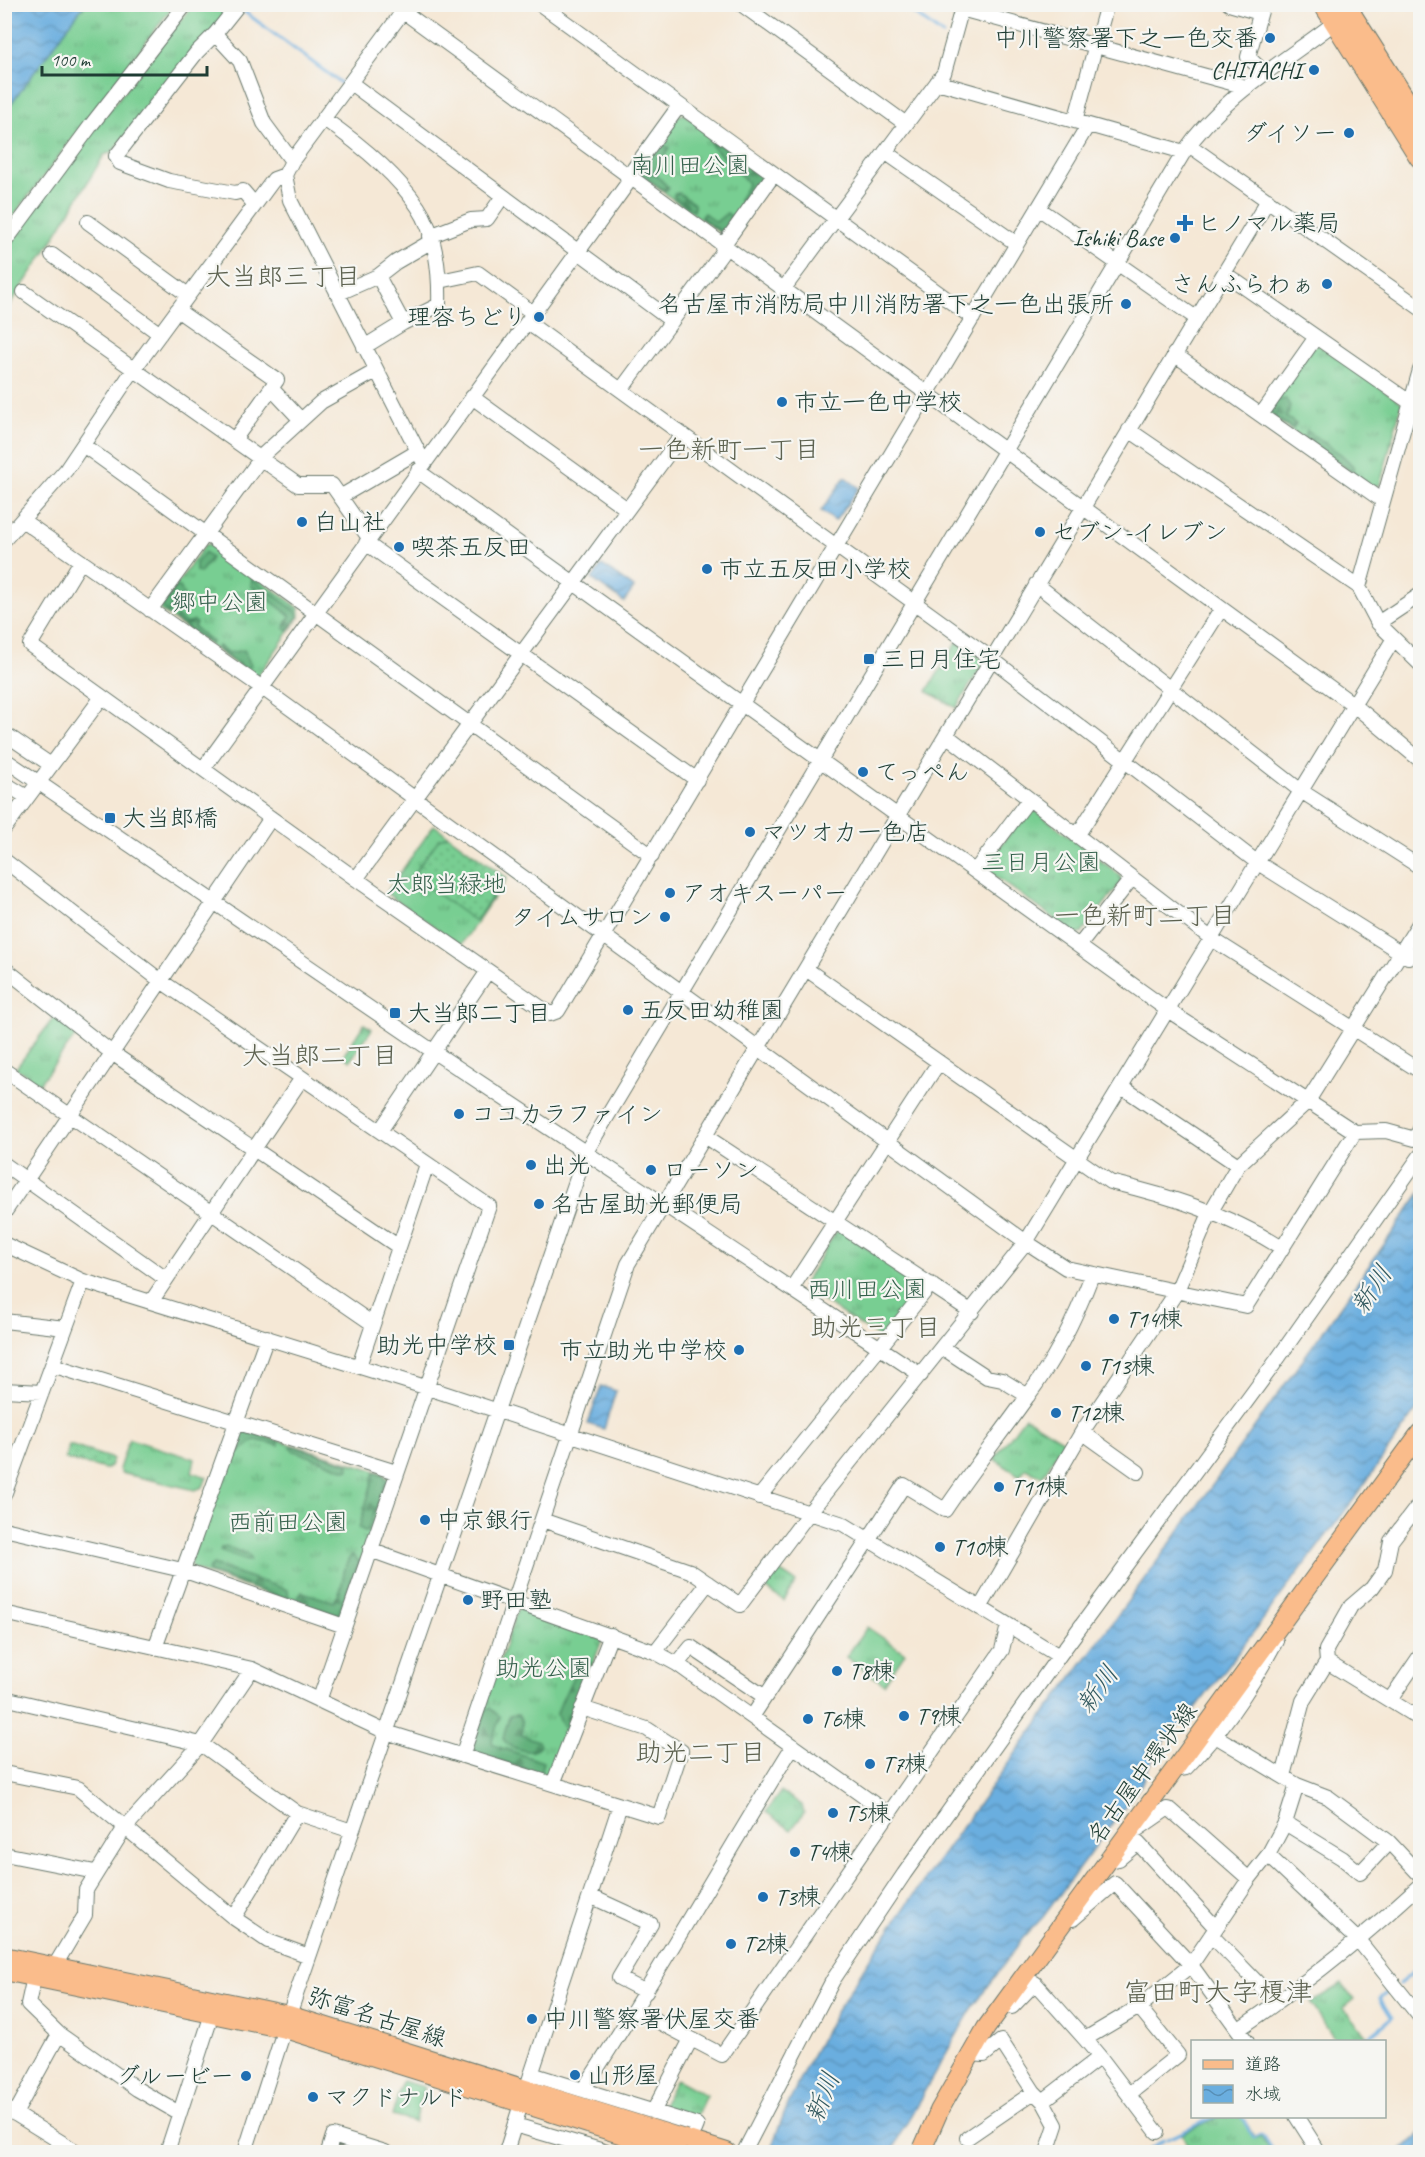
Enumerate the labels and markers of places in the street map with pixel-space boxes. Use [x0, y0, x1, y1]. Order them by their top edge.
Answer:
place label: 中川警察署下之一色交番 [994, 23, 1258, 53]
marker: 中川警察署下之一色交番 [1263, 31, 1277, 45]
place label: CHITACHI [1211, 55, 1306, 85]
marker: CHITACHI [1307, 63, 1321, 77]
place label: ダイソー [1243, 118, 1337, 148]
marker: ダイソー [1342, 126, 1356, 140]
place label: ヒノマル薬局 [1197, 208, 1341, 238]
marker: ヒノマル薬局 [1178, 216, 1192, 230]
place label: Ishiki Base [1073, 223, 1165, 253]
marker: Ishiki Base [1168, 231, 1182, 245]
place label: さんふらわぁ [1171, 269, 1315, 299]
marker: さんふらわぁ [1320, 277, 1334, 291]
place label: 名古屋市消防局中川消防署下之一色出張所 [658, 289, 1114, 319]
marker: 名古屋市消防局中川消防署下之一色出張所 [1119, 297, 1133, 311]
place label: 理容ちどり [407, 302, 527, 332]
marker: 理容ちどり [532, 310, 546, 324]
place label: 市立一色中学校 [794, 387, 962, 417]
marker: 市立一色中学校 [775, 395, 789, 409]
place label: 白山社 [314, 507, 386, 537]
marker: 白山社 [295, 515, 309, 529]
place label: セブン-イレブン [1052, 517, 1228, 547]
marker: セブン-イレブン [1033, 525, 1047, 539]
place label: 喫茶五反田 [411, 532, 531, 562]
marker: 喫茶五反田 [392, 540, 406, 554]
place label: 市立五反田小学校 [719, 554, 911, 584]
marker: 市立五反田小学校 [700, 562, 714, 576]
place label: 三日月住宅 [881, 644, 1001, 674]
marker: 三日月住宅 [862, 652, 876, 666]
place label: てっぺん [875, 757, 970, 787]
marker: てっぺん [856, 765, 870, 779]
place label: 大当郎橋 [122, 803, 218, 833]
marker: 大当郎橋 [103, 811, 117, 825]
place label: マツオカ一色店 [762, 817, 930, 847]
marker: マツオカ一色店 [743, 825, 757, 839]
place label: アオキスーパー [682, 878, 848, 908]
marker: アオキスーパー [663, 886, 677, 900]
place label: タイムサロン [511, 902, 653, 932]
marker: タイムサロン [658, 910, 672, 924]
place label: 五反田幼稚園 [640, 995, 784, 1025]
place label: 大当郎二丁目 [407, 998, 551, 1028]
marker: 五反田幼稚園 [621, 1003, 635, 1017]
marker: 大当郎二丁目 [388, 1006, 402, 1020]
place label: ココカラファイン [471, 1099, 663, 1129]
marker: ココカラファイン [452, 1107, 466, 1121]
place label: 出光 [543, 1150, 591, 1180]
place label: ローソン [663, 1155, 759, 1185]
marker: 出光 [524, 1158, 538, 1172]
marker: ローソン [644, 1163, 658, 1177]
place label: 名古屋助光郵便局 [551, 1189, 743, 1219]
marker: 名古屋助光郵便局 [532, 1197, 546, 1211]
place label: T14棟 [1126, 1304, 1183, 1334]
marker: T14棟 [1107, 1312, 1121, 1326]
place label: 助光中学校 [377, 1330, 497, 1360]
place label: 市立助光中学校 [559, 1335, 727, 1365]
marker: 助光中学校 [502, 1338, 516, 1352]
marker: 市立助光中学校 [732, 1343, 746, 1357]
place label: T13棟 [1098, 1351, 1155, 1381]
marker: T13棟 [1079, 1359, 1093, 1373]
place label: T12棟 [1068, 1398, 1125, 1428]
marker: T12棟 [1049, 1406, 1063, 1420]
place label: T11棟 [1011, 1472, 1068, 1502]
marker: T11棟 [992, 1480, 1006, 1494]
place label: 中京銀行 [437, 1505, 533, 1535]
marker: 中京銀行 [418, 1513, 432, 1527]
place label: T10棟 [952, 1532, 1009, 1562]
marker: T10棟 [933, 1540, 947, 1554]
place label: 野田塾 [480, 1585, 552, 1615]
marker: 野田塾 [461, 1593, 475, 1607]
place label: T8棟 [849, 1656, 895, 1686]
marker: T8棟 [830, 1664, 844, 1678]
place label: T9棟 [916, 1701, 962, 1731]
place label: T6棟 [820, 1704, 866, 1734]
marker: T9棟 [897, 1709, 911, 1723]
marker: T6棟 [801, 1712, 815, 1726]
place label: T7棟 [882, 1749, 928, 1779]
marker: T7棟 [863, 1757, 877, 1771]
place label: T5棟 [845, 1798, 891, 1828]
marker: T5棟 [826, 1806, 840, 1820]
place label: T4棟 [807, 1837, 853, 1867]
marker: T4棟 [788, 1845, 802, 1859]
place label: T3棟 [775, 1882, 821, 1912]
marker: T3棟 [756, 1890, 770, 1904]
place label: T2棟 [743, 1929, 789, 1959]
marker: T2棟 [724, 1937, 738, 1951]
place label: 中川警察署伏屋交番 [544, 2004, 760, 2034]
marker: 中川警察署伏屋交番 [525, 2012, 539, 2026]
place label: 山形屋 [587, 2060, 659, 2090]
place label: グルービー [116, 2061, 234, 2091]
marker: 山形屋 [568, 2068, 582, 2082]
marker: グルービー [239, 2069, 253, 2083]
place label: マクドナルド [325, 2082, 467, 2112]
marker: マクドナルド [306, 2090, 320, 2104]

